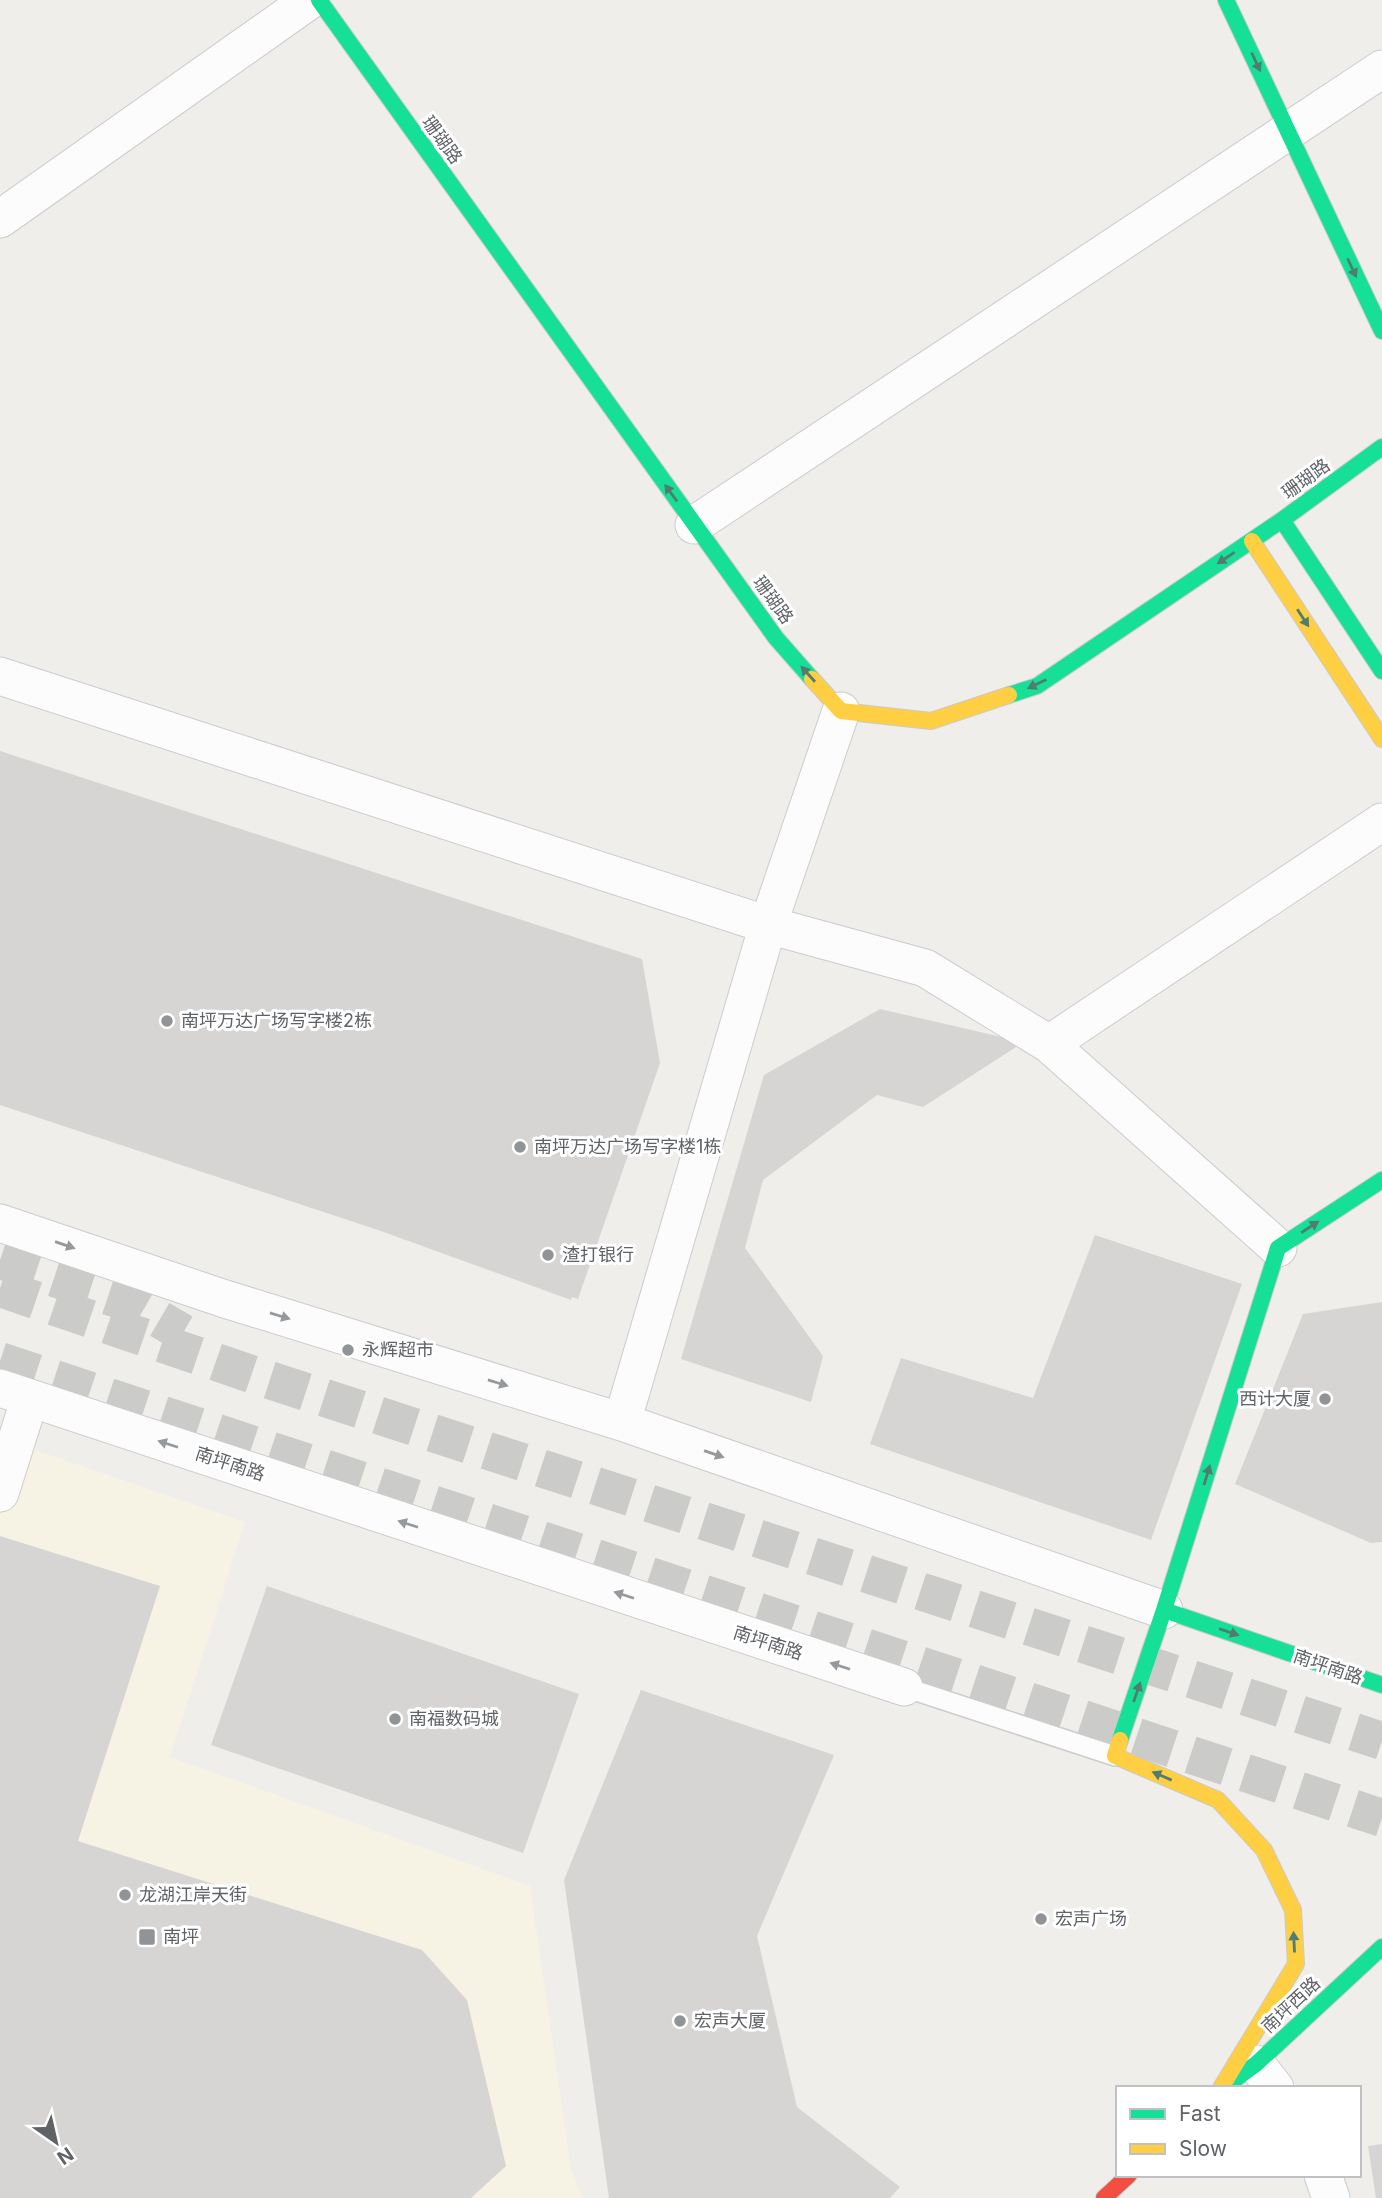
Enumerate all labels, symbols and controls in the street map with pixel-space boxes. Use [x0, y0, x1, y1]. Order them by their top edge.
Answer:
one-way arrow [1250, 52, 1261, 72]
street label: 珊瑚路 [418, 112, 467, 168]
one-way arrow [1347, 257, 1358, 278]
street label: 珊瑚路 [1278, 454, 1334, 503]
one-way arrow [664, 484, 678, 502]
one-way arrow [1217, 551, 1235, 565]
street label: 珊瑚路 [749, 572, 798, 628]
one-way arrow [1296, 608, 1309, 628]
one-way arrow [801, 666, 817, 683]
one-way arrow [1026, 678, 1047, 690]
place label: 南坪万达广场写字楼2栋 [181, 1010, 372, 1031]
marker: 南坪万达广场写字楼2栋 [159, 1013, 175, 1029]
place label: 南坪万达广场写字楼1栋 [534, 1136, 721, 1157]
marker: 南坪万达广场写字楼1栋 [512, 1139, 528, 1155]
one-way arrow [1301, 1220, 1319, 1234]
one-way arrow [54, 1240, 75, 1251]
place label: 渣打银行 [562, 1244, 634, 1265]
marker: 渣打银行 [540, 1247, 556, 1263]
one-way arrow [270, 1312, 291, 1322]
place label: 永辉超市 [362, 1339, 434, 1360]
marker: 永辉超市 [340, 1342, 356, 1358]
one-way arrow [488, 1379, 509, 1389]
place label: 西计大厦 [1239, 1388, 1311, 1409]
marker: 西计大厦 [1317, 1391, 1333, 1407]
one-way arrow [158, 1438, 179, 1449]
street label: 南坪南路 [193, 1442, 268, 1485]
one-way arrow [704, 1449, 725, 1460]
one-way arrow [1202, 1465, 1212, 1486]
one-way arrow [397, 1518, 418, 1528]
one-way arrow [613, 1589, 634, 1600]
street label: 南坪南路 [731, 1621, 806, 1664]
one-way arrow [1218, 1627, 1239, 1638]
street label: 南坪南路 [1291, 1645, 1366, 1688]
one-way arrow [829, 1660, 850, 1671]
one-way arrow [1132, 1681, 1143, 1702]
place label: 南福数码城 [409, 1708, 499, 1729]
marker: 南福数码城 [387, 1711, 403, 1727]
one-way arrow [1152, 1770, 1172, 1782]
place label: 龙湖江岸天街 [139, 1884, 247, 1905]
marker: 龙湖江岸天街 [117, 1887, 133, 1903]
place label: 宏声广场 [1055, 1908, 1127, 1929]
marker: 宏声广场 [1033, 1911, 1049, 1927]
place label: 南坪 [163, 1926, 199, 1947]
marker: 南坪 [137, 1927, 157, 1947]
one-way arrow [1289, 1931, 1300, 1953]
street label: 南坪西路 [1257, 1972, 1324, 2037]
place label: 宏声大厦 [694, 2010, 766, 2031]
marker: 宏声大厦 [672, 2013, 688, 2029]
legend [1116, 2086, 1361, 2177]
text: Fast [1179, 2101, 1221, 2126]
north arrow [21, 2107, 91, 2177]
text: Slow [1179, 2136, 1227, 2161]
text: N [53, 2142, 78, 2169]

